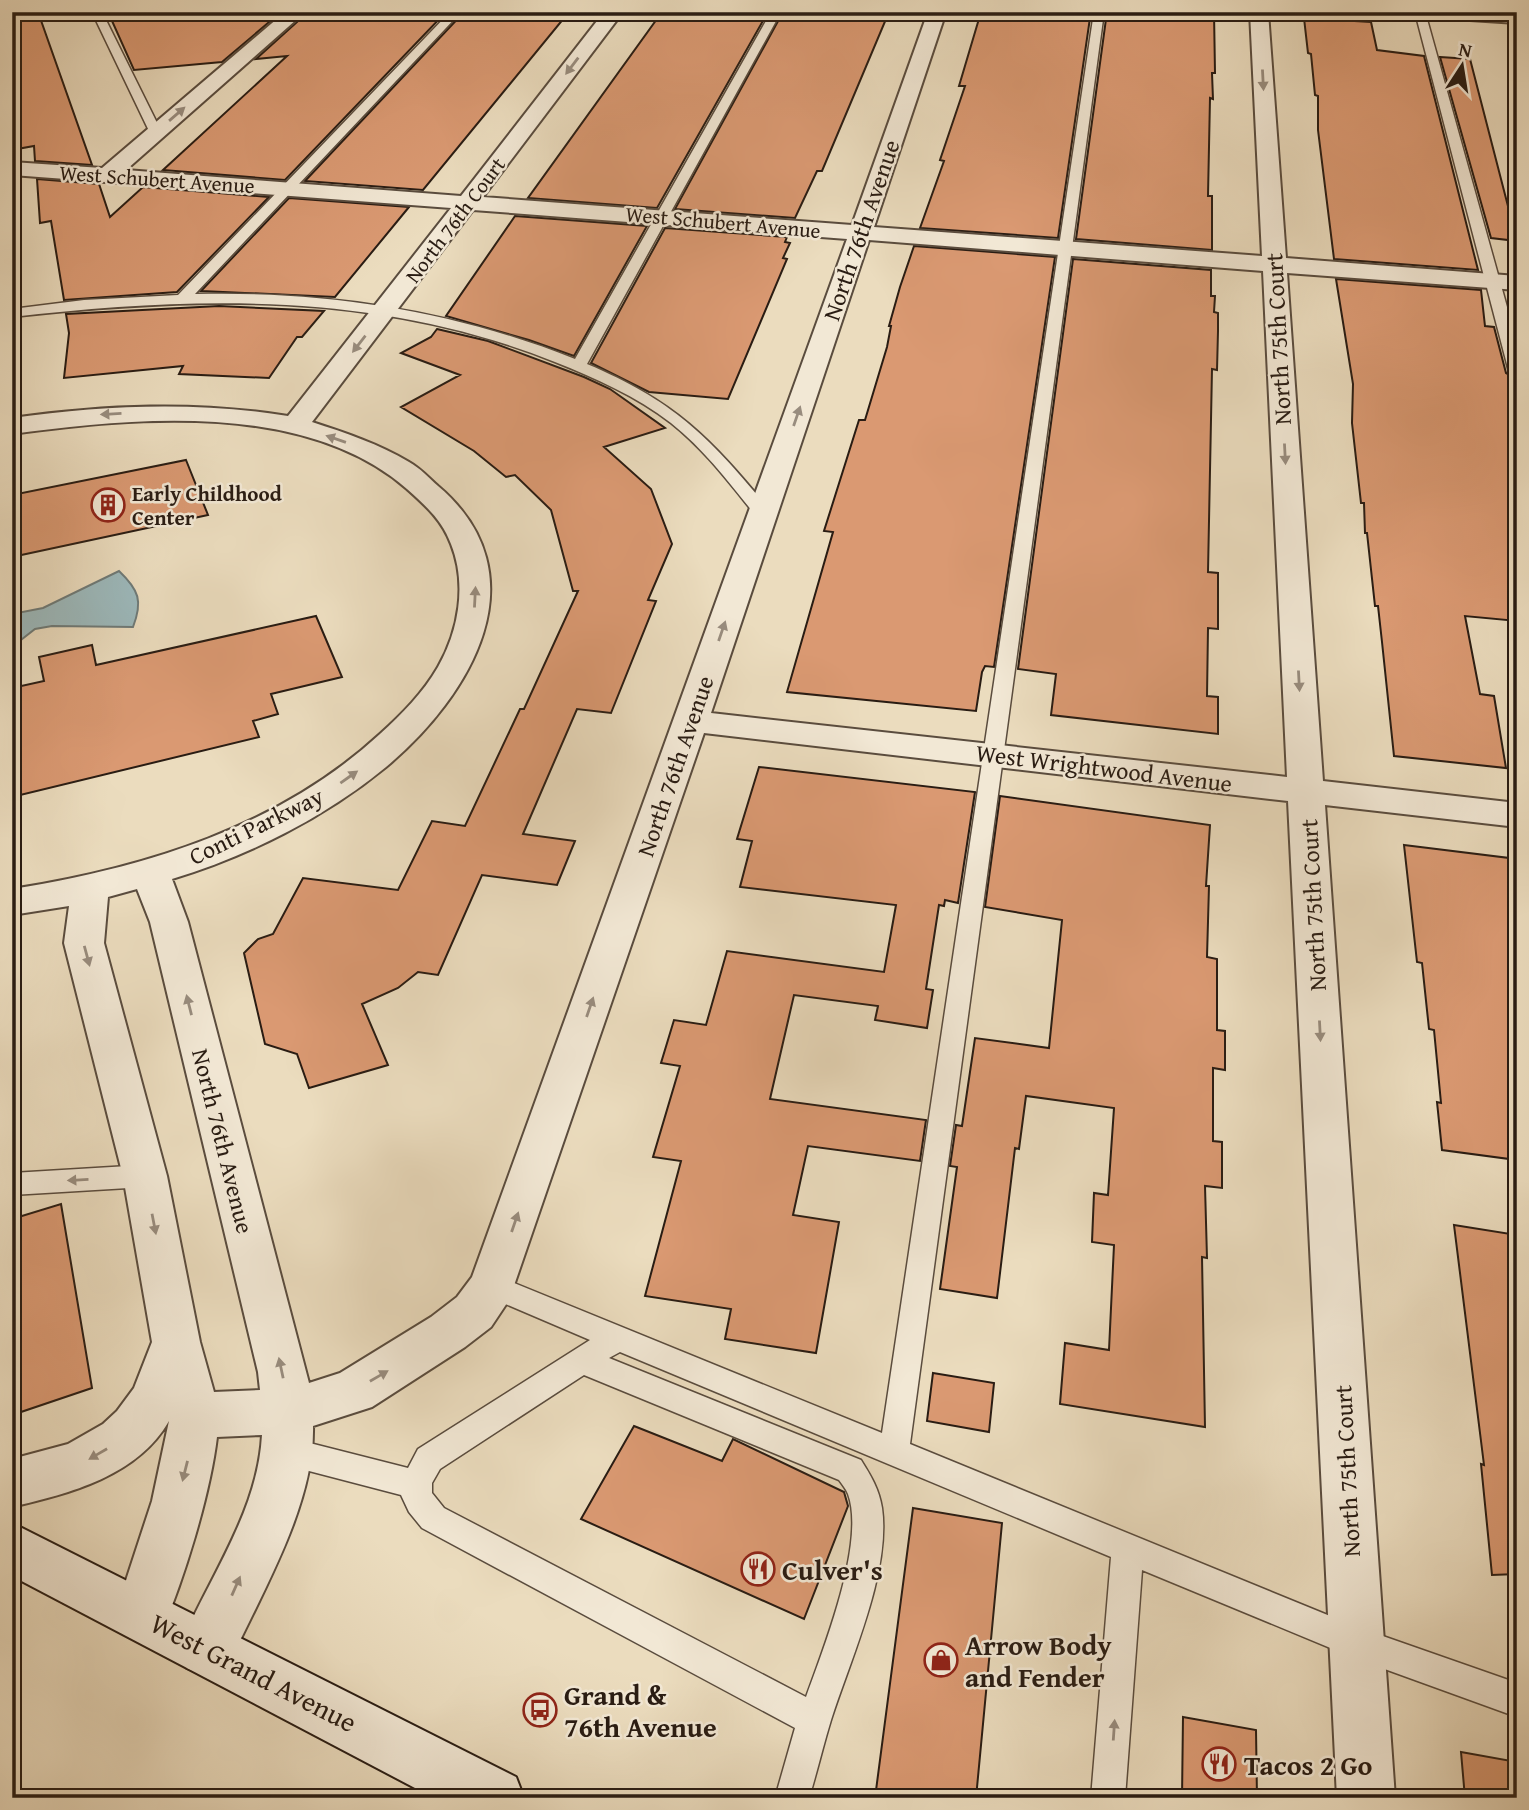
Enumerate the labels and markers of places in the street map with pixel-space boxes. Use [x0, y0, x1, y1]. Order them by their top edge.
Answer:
place label: Early Childhood Center [132, 478, 282, 533]
building icon: Early Childhood Center [89, 486, 127, 524]
place label: Culver's [782, 1549, 883, 1590]
restaurant icon: Culver's [739, 1550, 777, 1588]
place label: Arrow Body and Fender [965, 1624, 1112, 1697]
shop icon: Arrow Body and Fender [922, 1641, 960, 1679]
place label: Grand & 76th Avenue [564, 1674, 717, 1747]
bus stop icon: Grand & 76th Avenue [521, 1691, 559, 1729]
place label: Tacos 2 Go [1244, 1744, 1372, 1785]
restaurant icon: Tacos 2 Go [1200, 1745, 1238, 1783]

